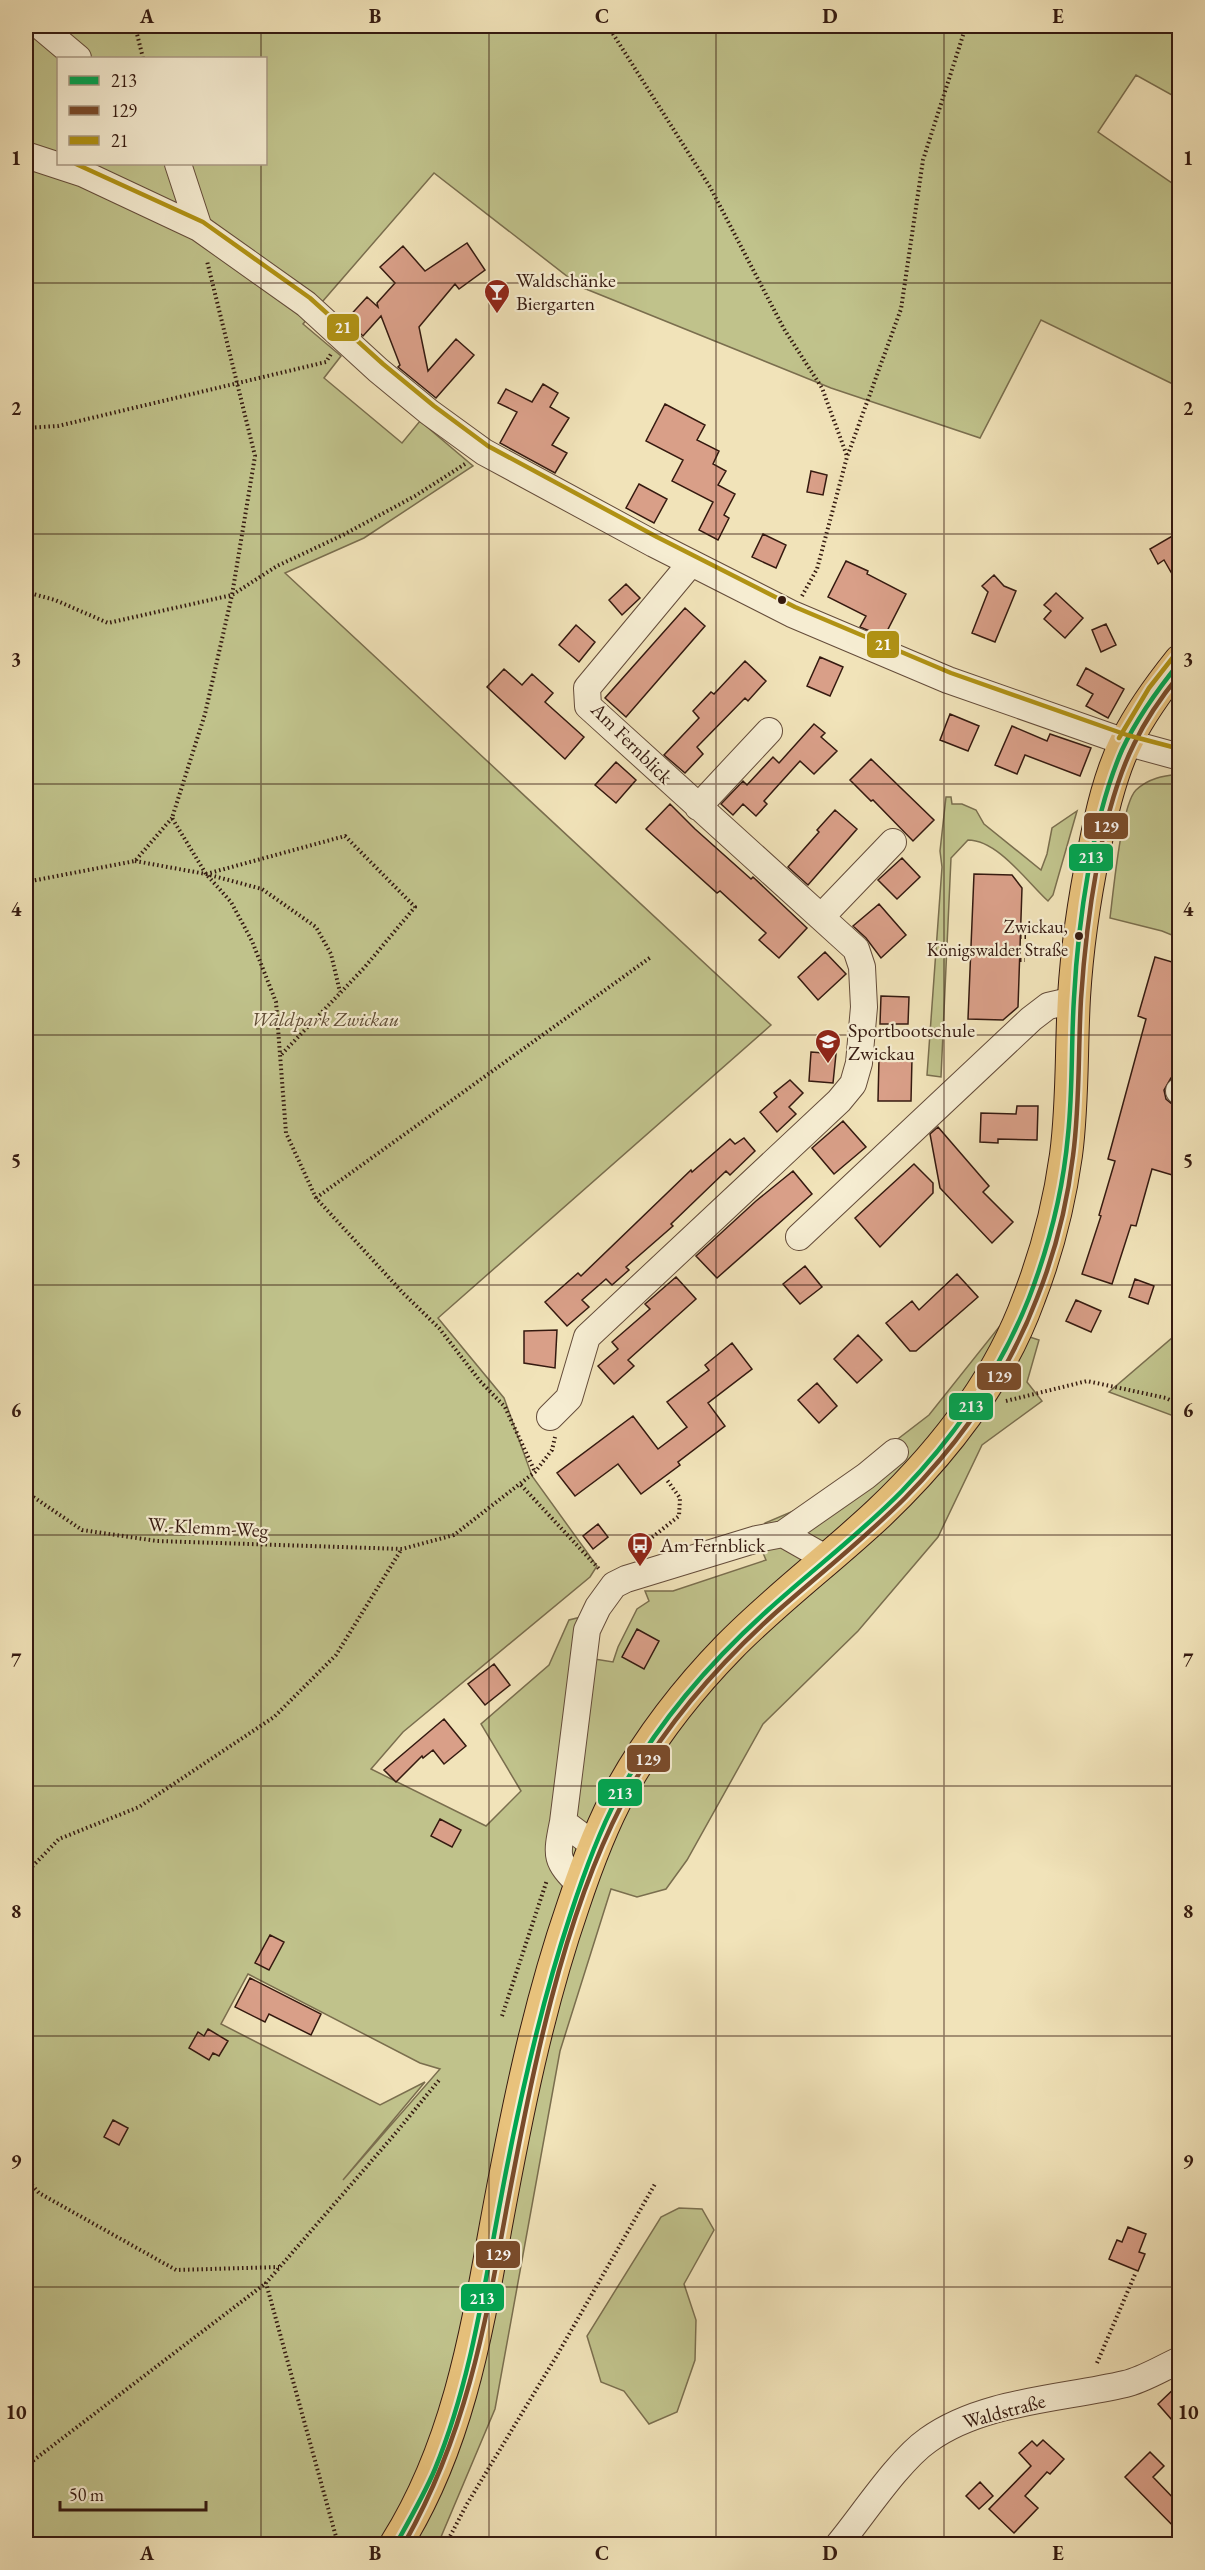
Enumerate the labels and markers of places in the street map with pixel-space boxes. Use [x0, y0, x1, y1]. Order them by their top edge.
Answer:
place label: Waldschänke Biergarten [516, 267, 616, 316]
bar icon: Waldschänke Biergarten [482, 277, 512, 315]
unlabelled marker [776, 594, 788, 606]
place label: Zwickau, Königswalder Straße [927, 915, 1068, 961]
marker: Zwickau, Königswalder Straße [1073, 930, 1085, 942]
place label: Sportbootschule Zwickau [848, 1017, 975, 1066]
school or university icon: Sportbootschule Zwickau [813, 1027, 843, 1065]
bus stop icon: Am Fernblick [625, 1530, 655, 1568]
place label: Am Fernblick [659, 1532, 766, 1558]

